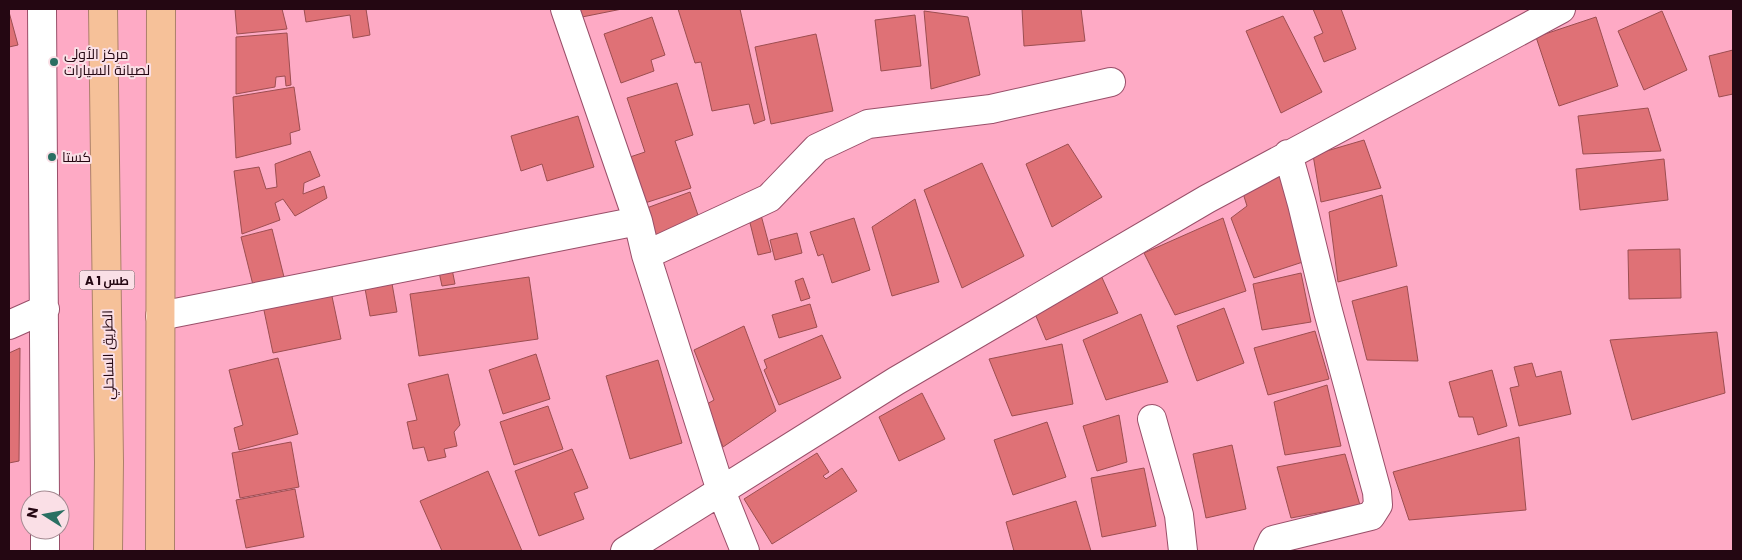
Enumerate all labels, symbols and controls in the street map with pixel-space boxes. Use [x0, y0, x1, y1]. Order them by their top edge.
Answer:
place label: مركز الأولى لصيانة السيارات [64, 44, 150, 80]
marker: مركز الأولى لصيانة السيارات [48, 56, 60, 68]
place label: كستا [62, 147, 91, 167]
marker: كستا [46, 151, 58, 163]
road number: A 1 طس [80, 270, 134, 290]
street label: الطريق الساحلي [97, 310, 121, 400]
north arrow [20, 490, 70, 540]
text: N [21, 505, 43, 520]

